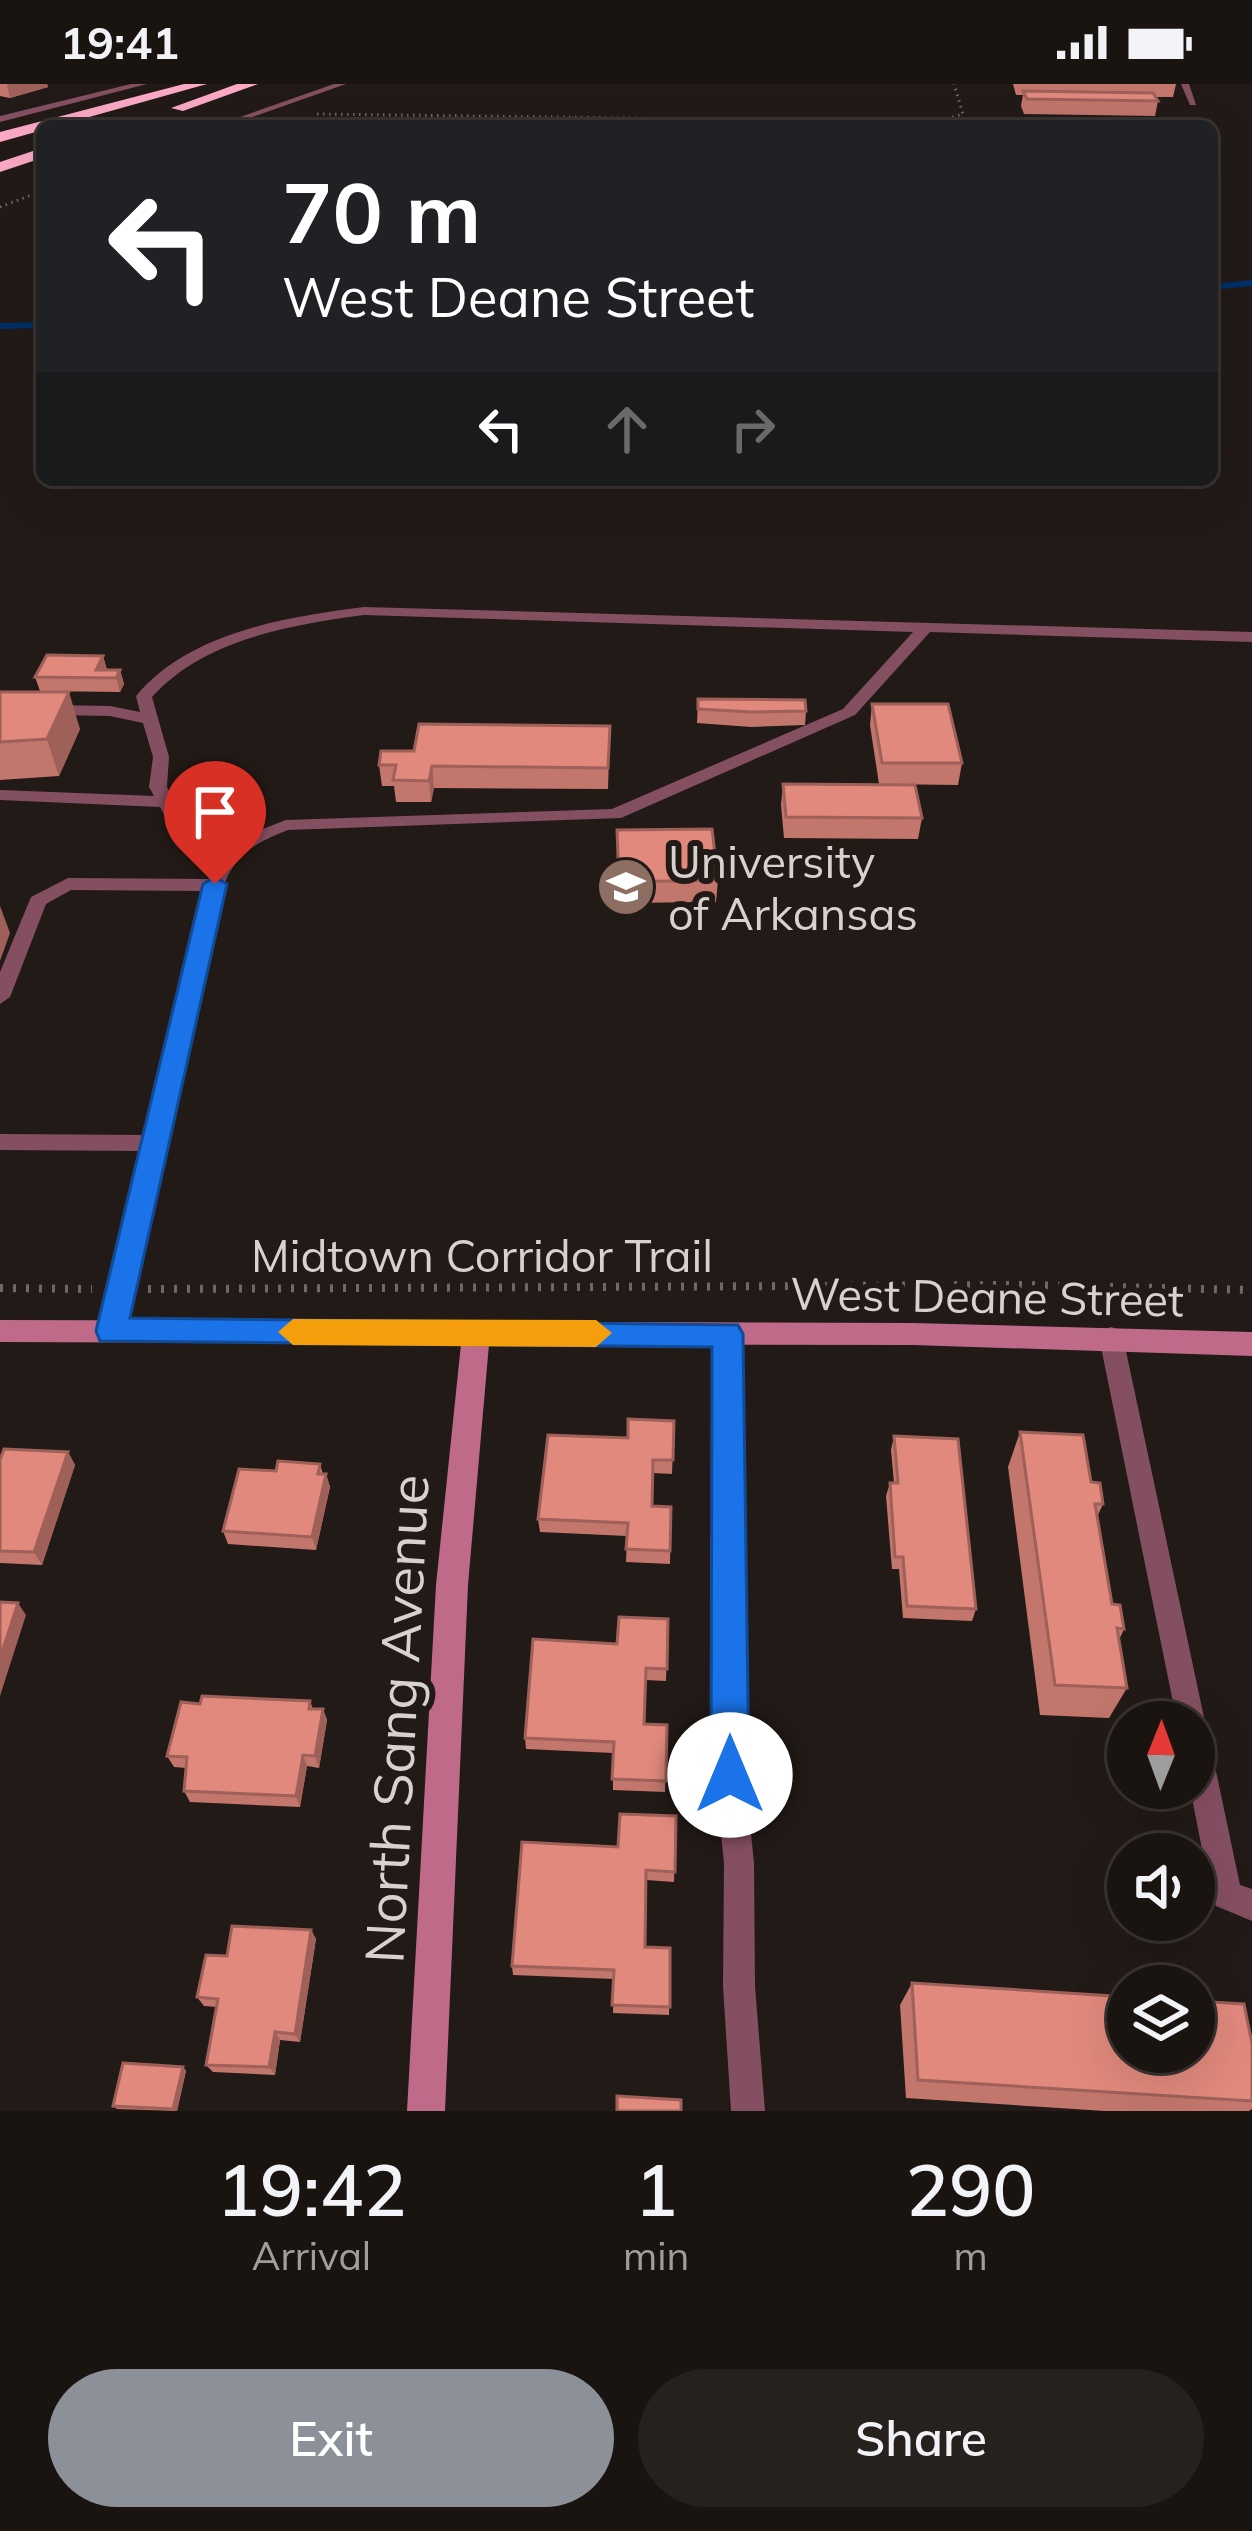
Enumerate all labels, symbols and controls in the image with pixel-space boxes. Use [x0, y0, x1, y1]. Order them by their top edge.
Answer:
text: 19:41 [60, 14, 179, 70]
text: 70 m [282, 159, 481, 264]
icon: left [84, 168, 240, 324]
text: West Deane Street [282, 263, 754, 331]
icon: left [468, 396, 534, 462]
icon: ahead [594, 396, 660, 462]
icon: right [720, 396, 786, 462]
pin [164, 761, 266, 884]
icon: arrive [182, 779, 248, 845]
place label: University of Arkansas [668, 833, 918, 941]
school or university icon: University of Arkansas [595, 856, 657, 918]
street label: Midtown Corridor Trail [251, 1227, 713, 1283]
street label: West Deane Street [790, 1265, 1184, 1327]
street label: North Sang Avenue [349, 1473, 443, 1965]
north arrow [1107, 1701, 1215, 1809]
map controls [1107, 1701, 1215, 2073]
position arrow [667, 1712, 793, 1838]
button: sound [1107, 1833, 1215, 1941]
button: layers [1107, 1965, 1215, 2073]
text: 19:42 [217, 2144, 406, 2234]
text: 1 [635, 2144, 678, 2234]
text: 290 [906, 2144, 1035, 2234]
text: Arrival [252, 2231, 371, 2280]
text: min [623, 2231, 689, 2280]
text: m [954, 2231, 988, 2280]
button: Exit [48, 2369, 614, 2507]
button: Share [638, 2369, 1204, 2507]

